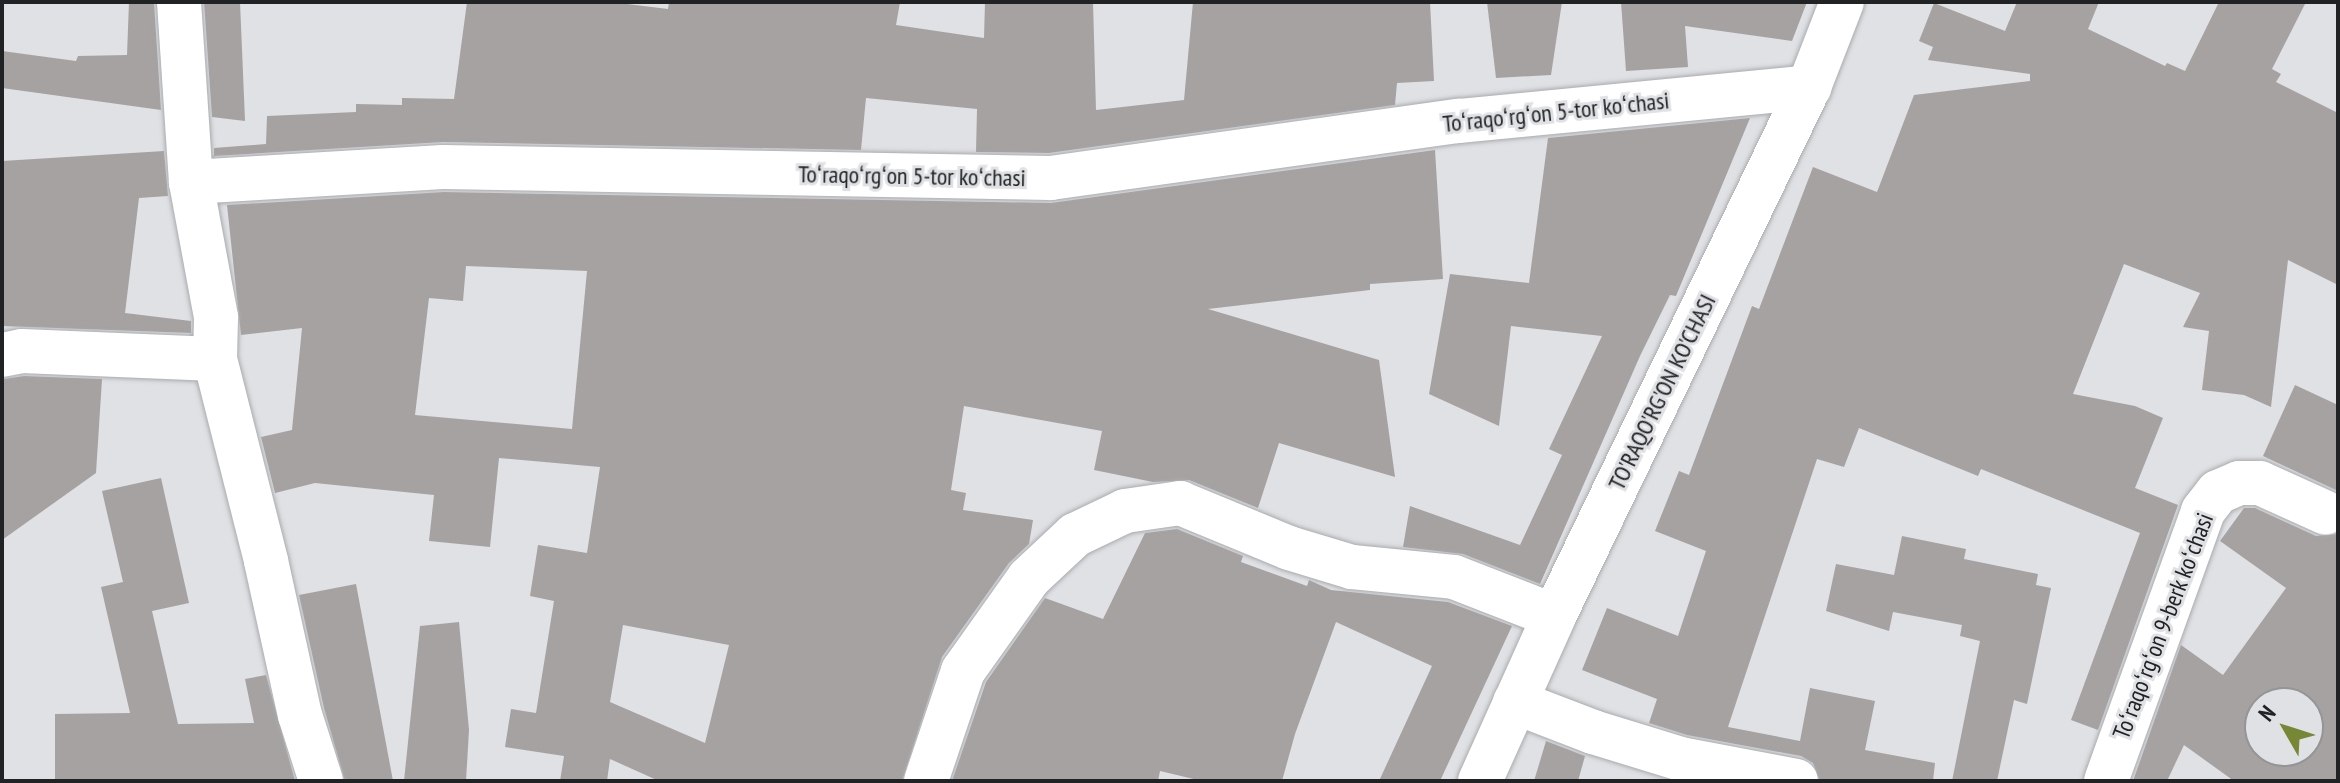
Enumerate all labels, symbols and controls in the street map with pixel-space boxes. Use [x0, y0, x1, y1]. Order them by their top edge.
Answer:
street label: Toʻraqoʻrgʻon 5-tor koʻchasi [1441, 86, 1671, 138]
street label: Toʻraqoʻrgʻon 5-tor koʻchasi [798, 160, 1026, 192]
street label: TO'RAQO'RG'ON KO'CHASI [1602, 289, 1722, 495]
street label: Toʻraqoʻrgʻon 9-berk koʻchasi [2106, 509, 2220, 743]
north arrow [2244, 687, 2324, 767]
text: N [2252, 700, 2282, 727]

